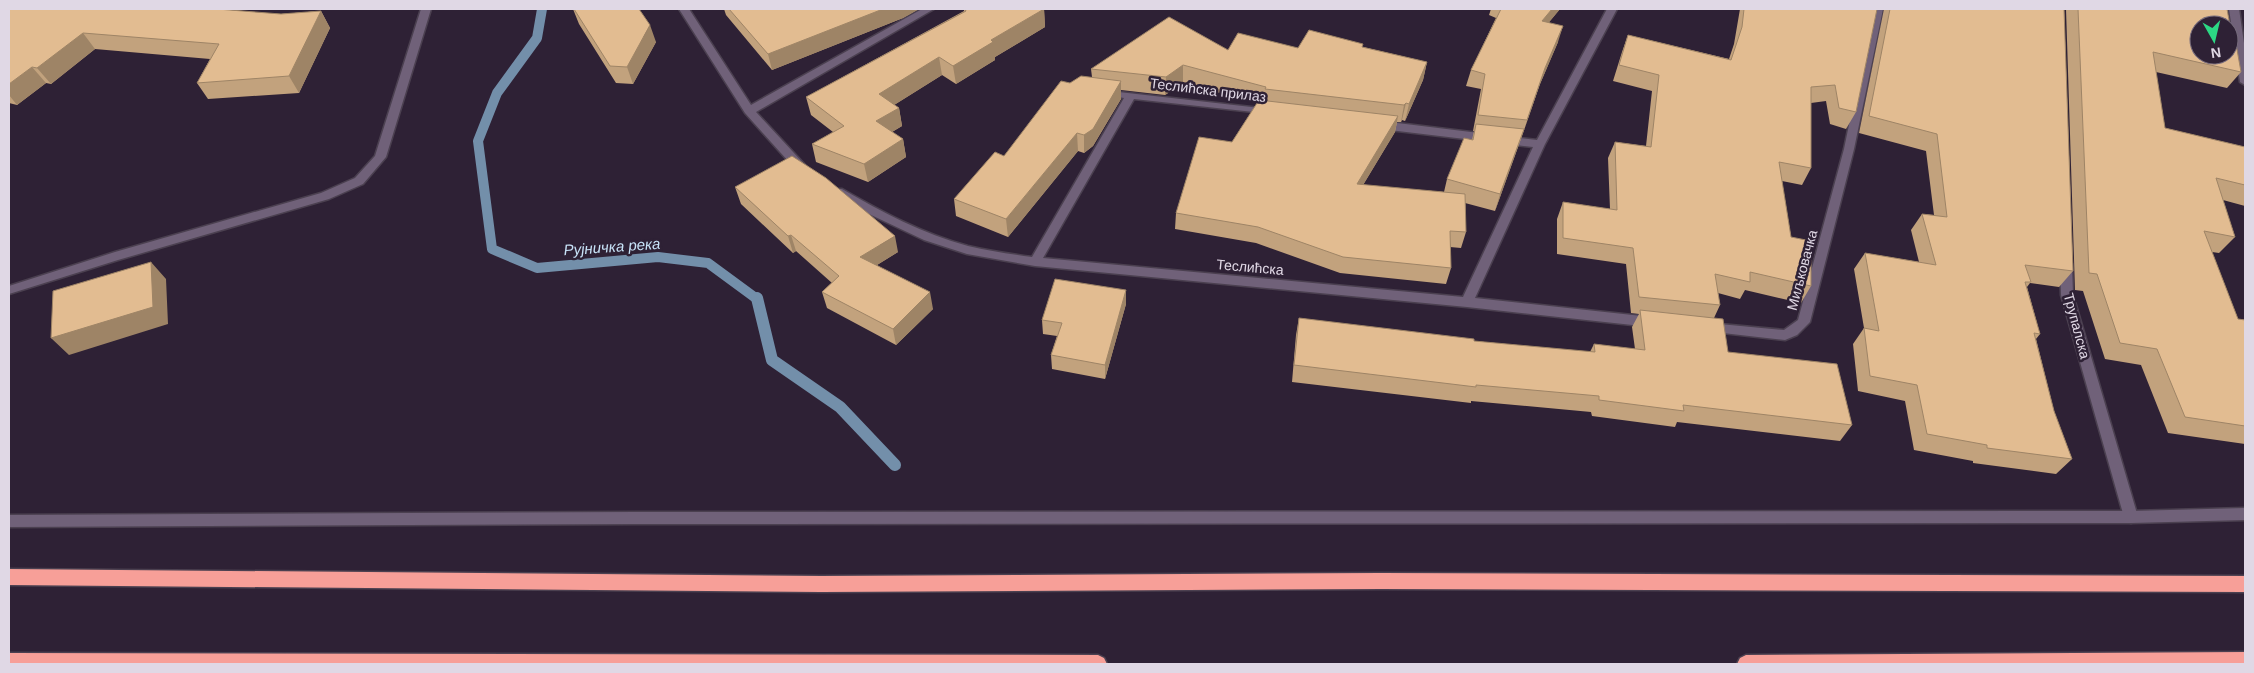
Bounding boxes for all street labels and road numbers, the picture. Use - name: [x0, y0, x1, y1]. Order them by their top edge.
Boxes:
- street label: Теслићска прилаз: [1149, 75, 1267, 105]
- street label: Миљковачка: [1784, 228, 1820, 312]
- street label: Теслићска: [1216, 256, 1285, 278]
- street label: Трупалска: [2061, 291, 2093, 361]

